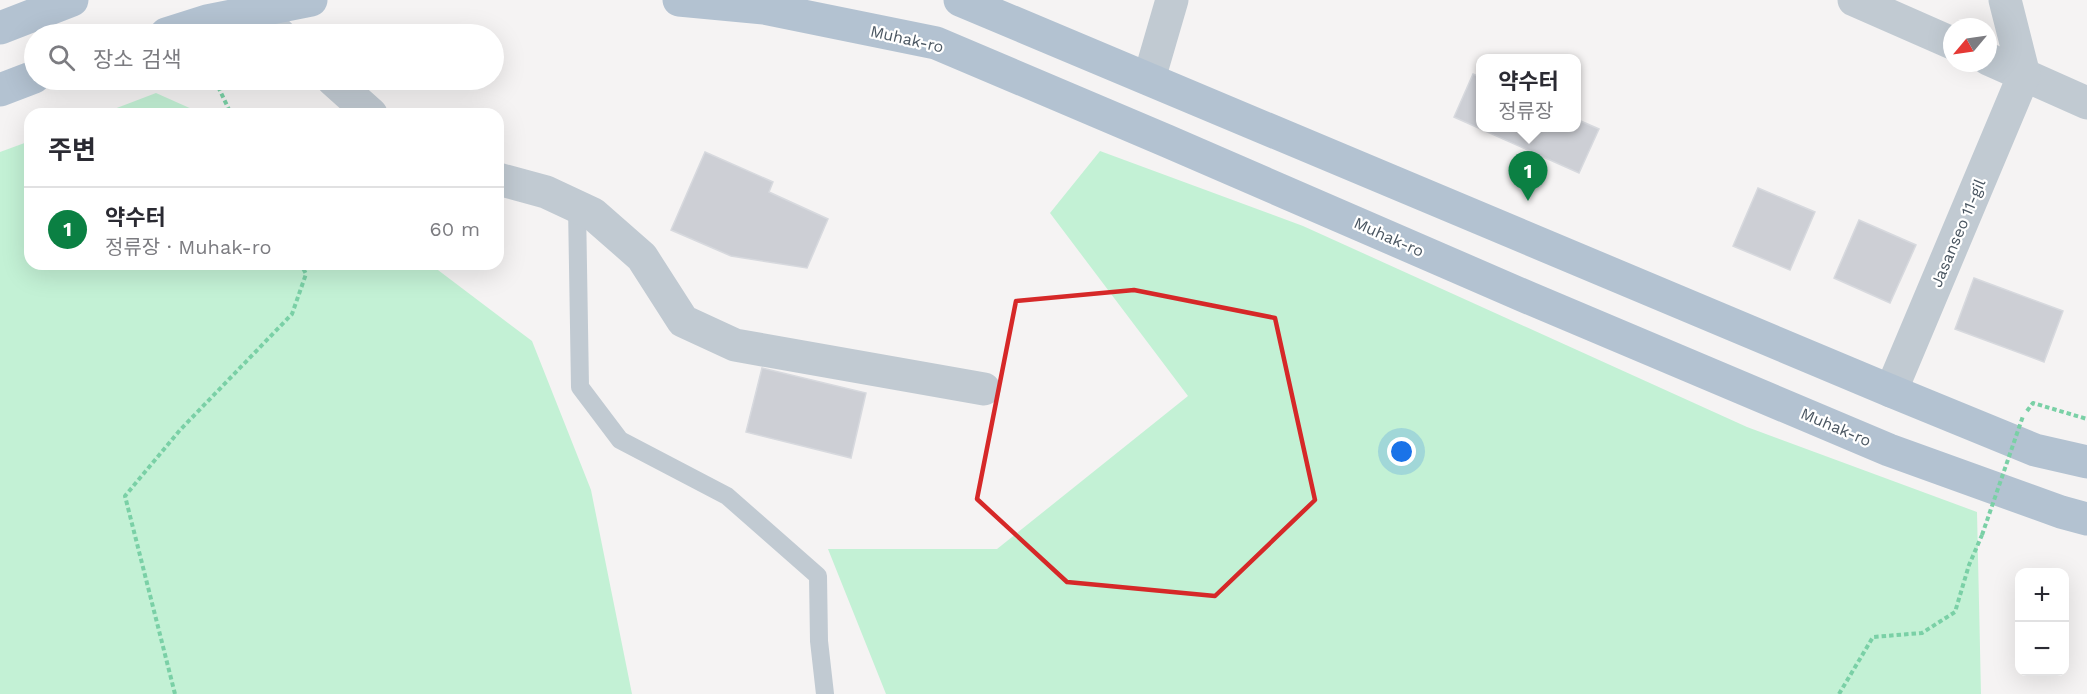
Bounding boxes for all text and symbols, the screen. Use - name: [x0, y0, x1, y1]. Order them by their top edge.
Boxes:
- north arrow: [1943, 18, 1997, 72]
- street label: Muhak-ro: [869, 21, 945, 57]
- search box: [24, 24, 504, 90]
- icon: search: [45, 41, 78, 74]
- text: 장소 검색: [93, 47, 181, 72]
- popup: [1476, 54, 1581, 132]
- text: 약수터: [1498, 69, 1559, 94]
- text: 정류장: [1498, 99, 1553, 123]
- text: 주변: [48, 135, 96, 165]
- pin: 1: [1508, 152, 1547, 201]
- street label: Jasanseo 11-gil: [1927, 176, 1989, 290]
- text: 약수터: [105, 205, 166, 230]
- street label: Muhak-ro: [1351, 213, 1427, 261]
- text: 1: [63, 217, 72, 241]
- text: 60 m: [430, 217, 480, 241]
- text: 정류장 · Muhak-ro: [105, 235, 272, 259]
- street label: Muhak-ro: [1798, 404, 1874, 450]
- your location: [1387, 437, 1416, 466]
- map controls: [2015, 568, 2069, 676]
- button: +: [2015, 568, 2069, 622]
- button: −: [2015, 622, 2069, 676]

